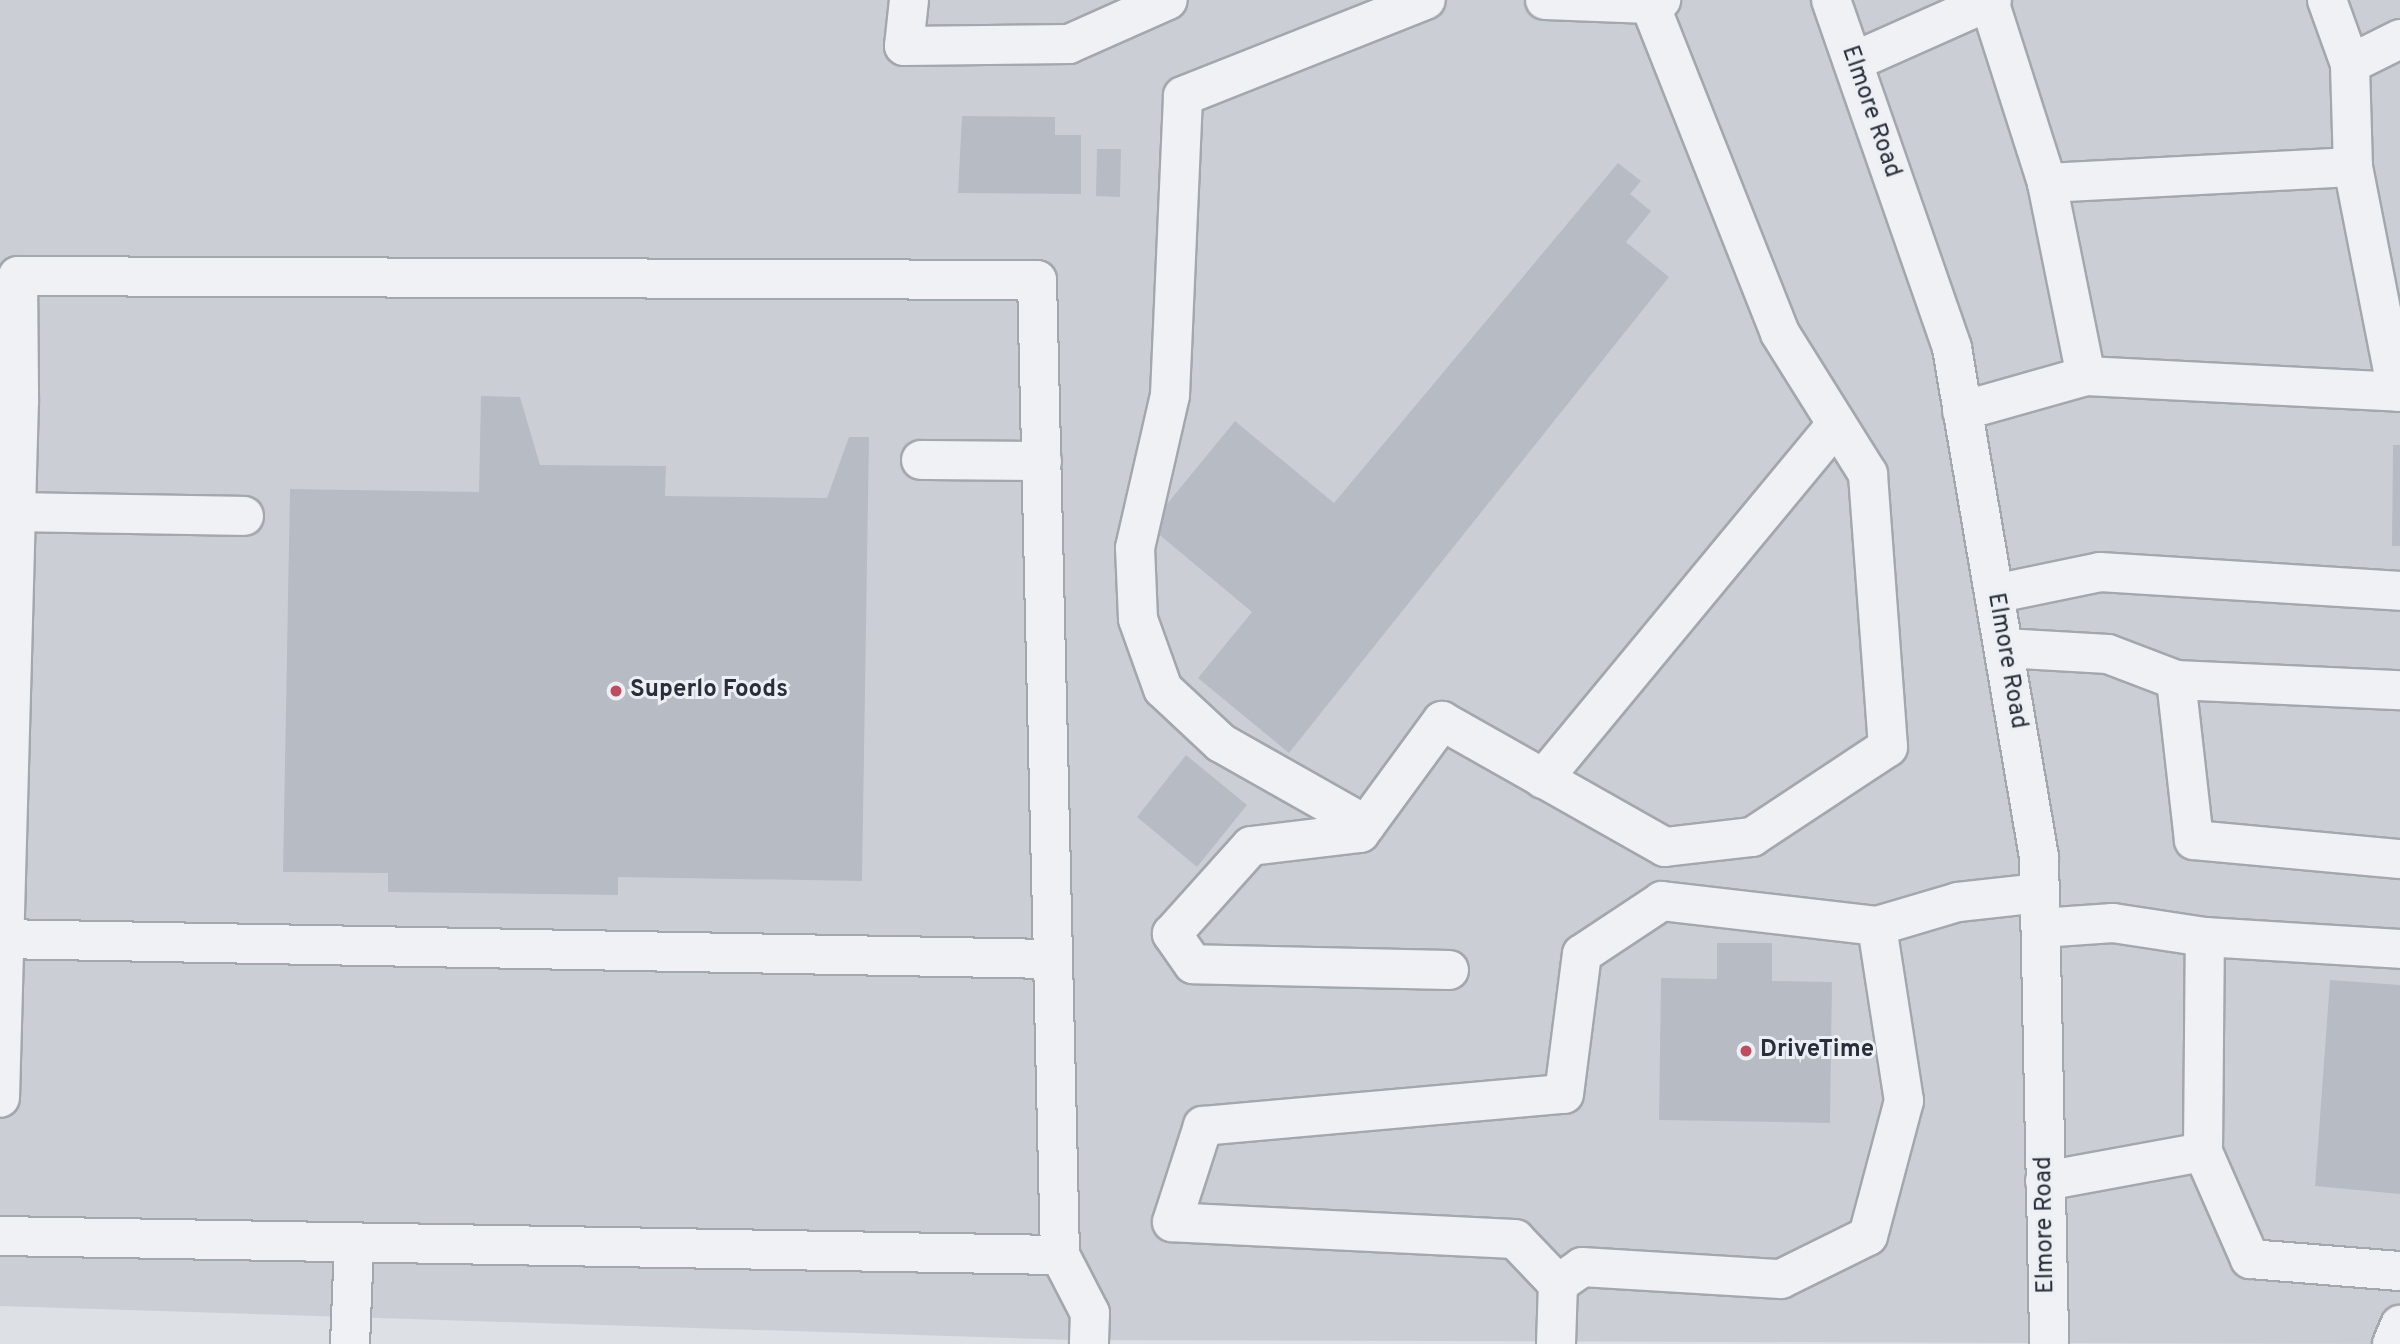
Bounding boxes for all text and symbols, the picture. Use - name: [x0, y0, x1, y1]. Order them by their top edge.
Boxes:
- street label: Elmore Road: [1834, 42, 1906, 182]
- street label: Elmore Road: [1980, 591, 2032, 731]
- place label: Superlo Foods: [630, 677, 788, 705]
- marker: Superlo Foods: [608, 683, 624, 699]
- place label: DriveTime: [1760, 1037, 1874, 1065]
- marker: DriveTime: [1738, 1043, 1754, 1059]
- street label: Elmore Road: [2030, 1156, 2062, 1294]

